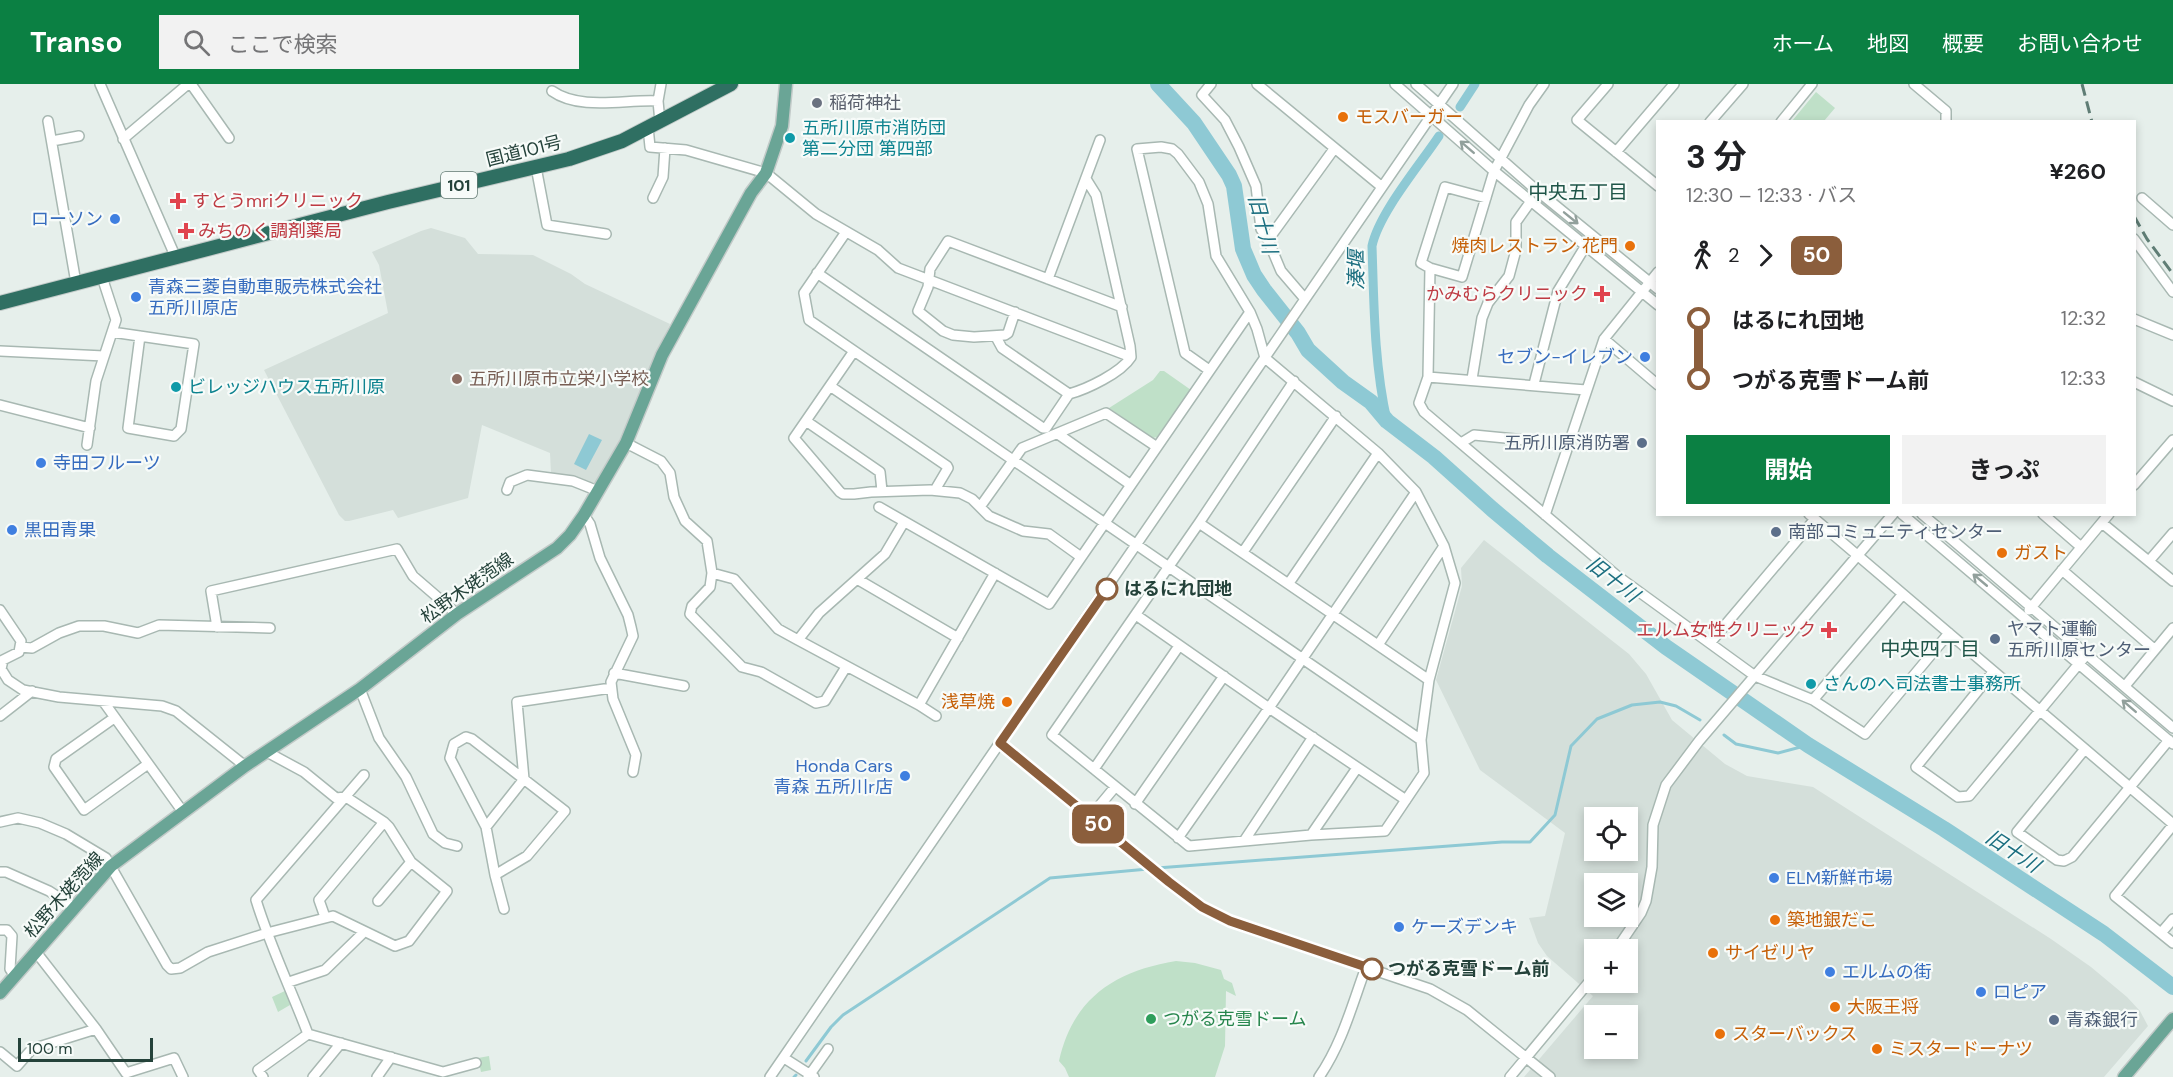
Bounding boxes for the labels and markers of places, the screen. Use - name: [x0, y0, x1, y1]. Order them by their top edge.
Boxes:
- place label: 稲荷神社: [829, 91, 901, 115]
- marker: 稲荷神社: [810, 96, 824, 110]
- place label: モスバーガー: [1355, 105, 1463, 129]
- marker: モスバーガー: [1336, 110, 1350, 124]
- place label: 五所川原市消防団 第二分団 第四部: [802, 116, 946, 161]
- marker: 五所川原市消防団 第二分団 第四部: [783, 131, 797, 145]
- place label: すとうmriクリニック: [192, 189, 363, 213]
- marker: すとうmriクリニック: [169, 192, 187, 210]
- place label: ローソン: [31, 207, 103, 231]
- marker: ローソン: [108, 212, 122, 226]
- place label: みちのく調剤薬局: [198, 219, 342, 243]
- marker: みちのく調剤薬局: [179, 224, 193, 238]
- place label: 焼肉レストラン 花門: [1451, 234, 1618, 258]
- marker: 焼肉レストラン 花門: [1623, 239, 1637, 253]
- place label: 青森三菱自動車販売株式会社 五所川原店: [148, 275, 382, 320]
- place label: かみむらクリニック: [1426, 282, 1588, 306]
- marker: かみむらクリニック: [1593, 285, 1611, 303]
- marker: 青森三菱自動車販売株式会社 五所川原店: [129, 290, 143, 304]
- place label: セブン-イレブン: [1497, 345, 1633, 369]
- marker: セブン-イレブン: [1638, 350, 1652, 364]
- place label: 五所川原市立栄小学校: [469, 367, 649, 391]
- marker: 五所川原市立栄小学校: [450, 372, 464, 386]
- place label: ビレッジハウス五所川原: [188, 375, 385, 399]
- marker: ビレッジハウス五所川原: [169, 380, 183, 394]
- place label: 五所川原消防署: [1504, 431, 1630, 455]
- marker: 五所川原消防署: [1635, 436, 1649, 450]
- place label: 寺田フルーツ: [53, 451, 161, 475]
- marker: 寺田フルーツ: [34, 456, 48, 470]
- place label: 黒田青果: [24, 518, 96, 542]
- place label: 南部コミュニティセンター: [1788, 520, 2003, 544]
- marker: 黒田青果: [5, 523, 19, 537]
- marker: 南部コミュニティセンター: [1769, 525, 1783, 539]
- place label: ガスト: [2014, 541, 2068, 565]
- marker: ガスト: [1995, 546, 2009, 560]
- place label: はるにれ団地: [1124, 577, 1232, 601]
- marker: はるにれ団地: [1096, 578, 1118, 600]
- place label: ヤマト運輸 五所川原センター: [2007, 617, 2151, 662]
- place label: エルム女性クリニック: [1636, 618, 1816, 642]
- marker: エルム女性クリニック: [1820, 621, 1838, 639]
- marker: ヤマト運輸 五所川原センター: [1988, 632, 2002, 646]
- place label: さんのへ司法書士事務所: [1823, 672, 2021, 696]
- marker: さんのへ司法書士事務所: [1804, 677, 1818, 691]
- place label: 浅草焼: [941, 690, 995, 714]
- marker: 浅草焼: [1000, 695, 1014, 709]
- place label: Honda Cars 青森 五所川r店: [774, 754, 893, 799]
- marker: Honda Cars 青森 五所川r店: [898, 769, 912, 783]
- place label: ELM新鮮市場: [1786, 866, 1893, 890]
- marker: ELM新鮮市場: [1767, 871, 1781, 885]
- place label: 築地銀だこ: [1787, 908, 1877, 932]
- marker: 築地銀だこ: [1768, 913, 1782, 927]
- place label: ケーズデンキ: [1411, 915, 1518, 939]
- marker: ケーズデンキ: [1392, 920, 1406, 934]
- place label: サイゼリヤ: [1725, 941, 1815, 965]
- marker: サイゼリヤ: [1706, 946, 1720, 960]
- place label: つがる克雪ドーム前: [1388, 957, 1549, 981]
- marker: つがる克雪ドーム前: [1361, 958, 1383, 980]
- place label: エルムの街: [1842, 960, 1932, 984]
- marker: エルムの街: [1823, 965, 1837, 979]
- place label: ロピア: [1993, 980, 2047, 1004]
- marker: ロピア: [1974, 985, 1988, 999]
- place label: 大阪王将: [1847, 995, 1919, 1019]
- marker: 大阪王将: [1828, 1000, 1842, 1014]
- place label: つがる克雪ドーム: [1163, 1007, 1306, 1031]
- place label: 青森銀行: [2066, 1008, 2138, 1032]
- marker: つがる克雪ドーム: [1144, 1012, 1158, 1026]
- marker: 青森銀行: [2047, 1013, 2061, 1027]
- place label: スターバックス: [1732, 1022, 1857, 1046]
- marker: スターバックス: [1713, 1027, 1727, 1041]
- place label: ミスタードーナツ: [1889, 1037, 2033, 1061]
- marker: ミスタードーナツ: [1870, 1042, 1884, 1056]

